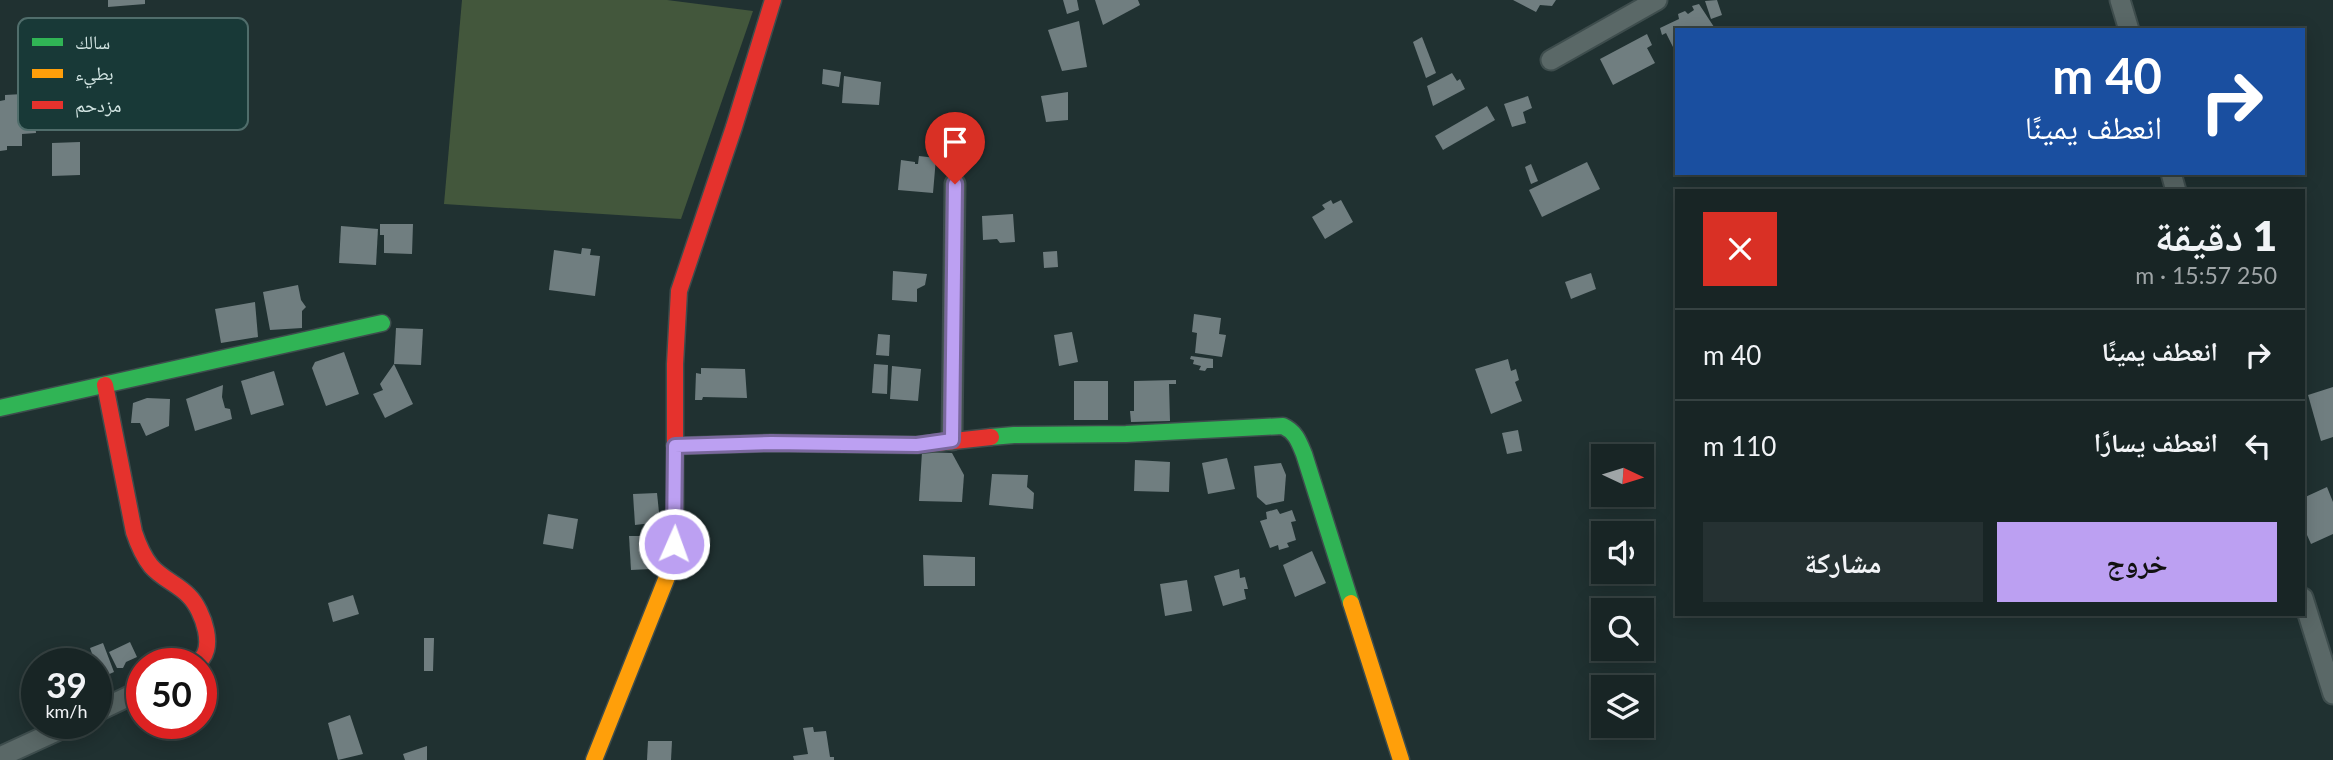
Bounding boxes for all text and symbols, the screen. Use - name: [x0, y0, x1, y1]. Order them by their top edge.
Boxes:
- legend: [18, 18, 248, 130]
- text: سالك: [75, 30, 110, 53]
- text: 40 m: [2052, 46, 2162, 104]
- icon: right: [2186, 56, 2277, 147]
- text: بطيء: [75, 61, 114, 89]
- text: مزدحم: [75, 93, 121, 118]
- text: انعطف يمينًا: [2025, 107, 2162, 146]
- pin: [925, 112, 985, 184]
- icon: arrive: [936, 123, 974, 161]
- text: 1 دقيقة: [2155, 210, 2277, 260]
- button: close: [1703, 212, 1777, 286]
- text: 250 m · 15:57: [2135, 261, 2277, 289]
- text: انعطف يمينًا: [2101, 335, 2218, 367]
- icon: right: [2239, 336, 2277, 374]
- text: 40 m: [1703, 339, 1761, 371]
- text: انعطف يسارًا: [2094, 426, 2218, 458]
- icon: left: [2239, 427, 2277, 465]
- text: 110 m: [1703, 430, 1776, 462]
- north arrow: [1591, 444, 1654, 508]
- map controls: [1591, 444, 1654, 738]
- position arrow: [637, 507, 711, 581]
- button: sound: [1591, 521, 1654, 584]
- button: مشاركة: [1703, 522, 1983, 602]
- button: خروج: [1997, 522, 2277, 602]
- button: search: [1591, 598, 1654, 661]
- speed limit sign: 50: [126, 648, 217, 739]
- text: 39: [46, 663, 87, 705]
- button: layers: [1591, 675, 1654, 738]
- text: km/h: [45, 700, 88, 722]

